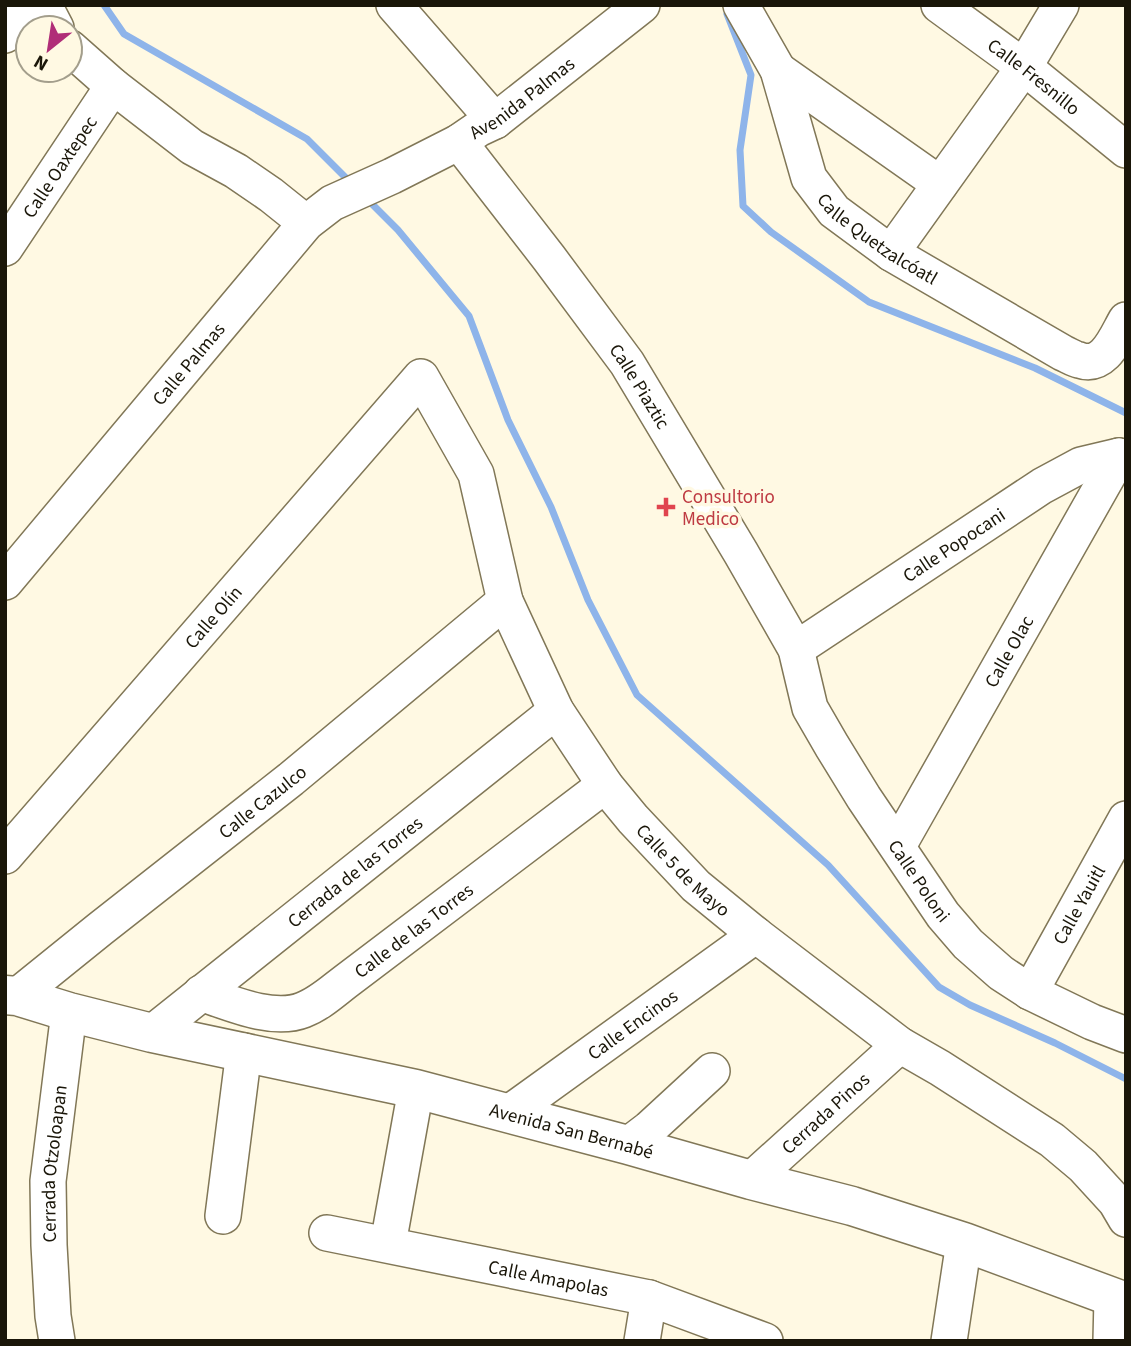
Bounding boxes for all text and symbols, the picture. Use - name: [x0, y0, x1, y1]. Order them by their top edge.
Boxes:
- north arrow: [14, 14, 84, 84]
- street label: Calle Fresnillo: [981, 33, 1085, 122]
- text: N: [29, 48, 53, 77]
- street label: Avenida Palmas: [464, 51, 581, 146]
- street label: Calle Oaxtepec: [17, 110, 105, 224]
- street label: Calle Quetzalcóatl: [810, 188, 942, 292]
- street label: Calle Palmas: [146, 317, 232, 412]
- street label: Calle Piaztic: [602, 338, 676, 435]
- place label: Consultorio Medico: [682, 484, 775, 533]
- marker: Consultorio Medico: [656, 497, 676, 517]
- street label: Calle Popocani: [898, 502, 1011, 590]
- street label: Calle Olín: [179, 580, 249, 655]
- street label: Calle Olac: [978, 610, 1041, 693]
- street label: Calle Cazulco: [213, 759, 313, 846]
- street label: Cerrada de las Torres: [282, 810, 429, 935]
- street label: Calle 5 de Mayo: [629, 818, 736, 924]
- street label: Calle Poloni: [881, 835, 956, 929]
- street label: Calle Yauitl: [1047, 861, 1113, 950]
- street label: Calle de las Torres: [349, 877, 480, 985]
- street label: Calle Encinos: [582, 983, 684, 1067]
- street label: Cerrada Pinos: [776, 1067, 876, 1161]
- street label: Cerrada Otzoloapan: [36, 1083, 75, 1243]
- street label: Avenida San Bernabé: [486, 1097, 656, 1167]
- street label: Calle Amapolas: [486, 1254, 611, 1305]

